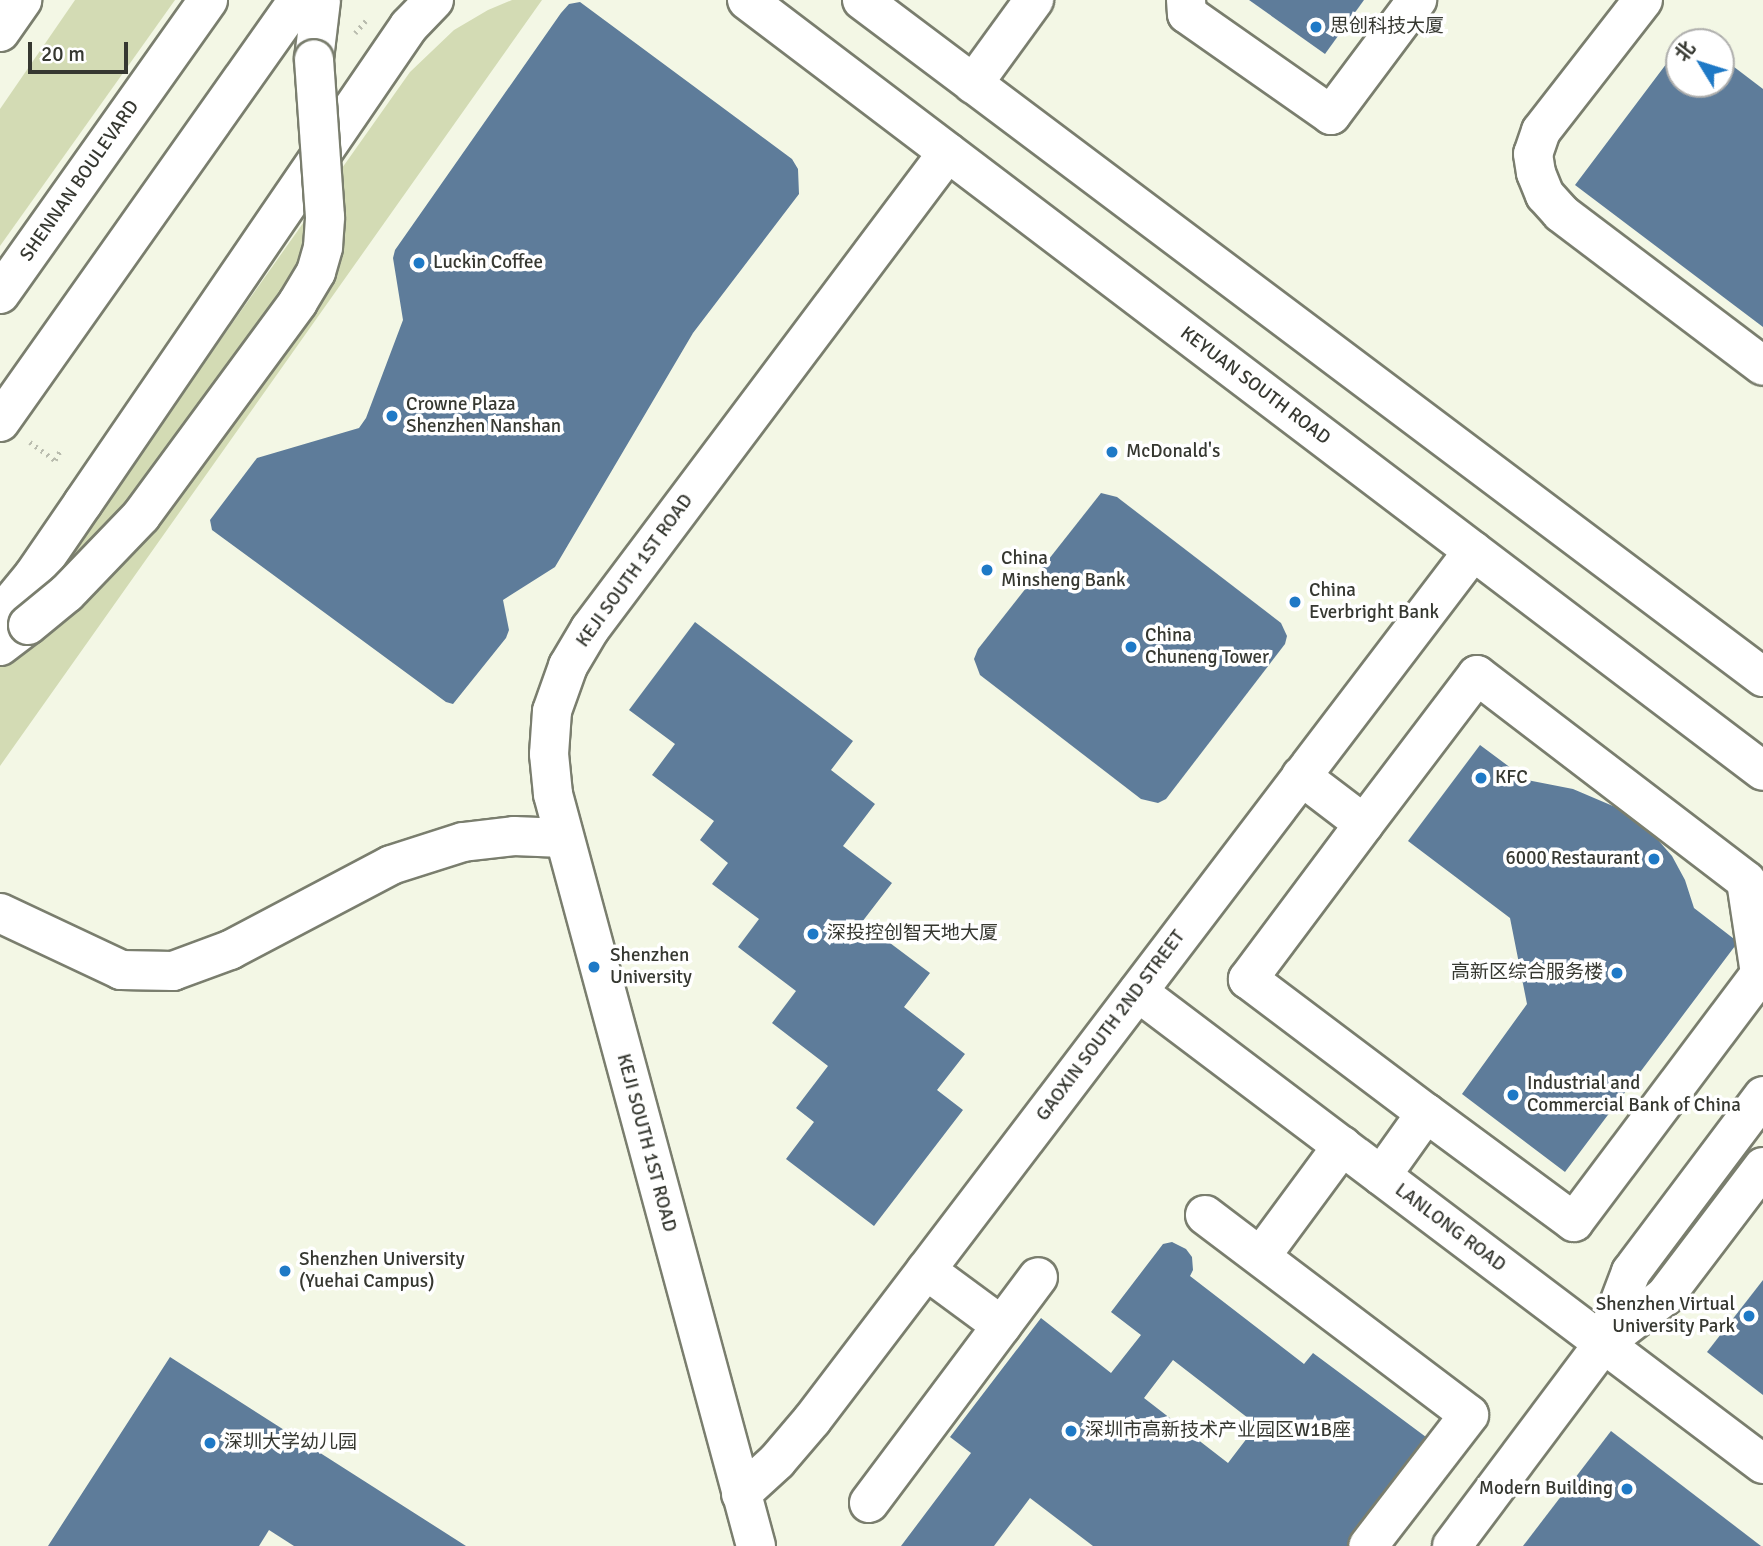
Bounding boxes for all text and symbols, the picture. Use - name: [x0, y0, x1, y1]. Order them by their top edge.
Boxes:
- place label: 思创科技大厦: [1330, 16, 1444, 38]
- marker: 思创科技大厦: [1308, 19, 1324, 35]
- scale bar: [32, 28, 131, 72]
- north arrow: [1665, 28, 1735, 98]
- text: 北: [1670, 36, 1700, 66]
- text: 20 m: [41, 41, 85, 67]
- street label: SHENNAN BOULEVARD: [16, 96, 144, 266]
- place label: Luckin Coffee: [433, 252, 543, 274]
- marker: Luckin Coffee: [411, 255, 427, 271]
- street label: KEYUAN SOUTH ROAD: [1175, 322, 1335, 450]
- place label: Crowne Plaza Shenzhen Nanshan: [406, 394, 561, 438]
- marker: Crowne Plaza Shenzhen Nanshan: [384, 408, 400, 424]
- place label: McDonald's: [1126, 441, 1220, 463]
- marker: McDonald's: [1104, 444, 1120, 460]
- street label: KEJI SOUTH 1ST ROAD: [572, 490, 698, 652]
- place label: China Minsheng Bank: [1001, 548, 1126, 592]
- marker: China Minsheng Bank: [979, 562, 995, 578]
- place label: China Everbright Bank: [1309, 580, 1439, 624]
- marker: China Everbright Bank: [1287, 594, 1303, 610]
- place label: China Chuneng Tower: [1145, 625, 1269, 669]
- marker: China Chuneng Tower: [1123, 639, 1139, 655]
- place label: KFC: [1495, 767, 1528, 789]
- marker: KFC: [1473, 770, 1489, 786]
- place label: 6000 Restaurant: [1506, 848, 1640, 870]
- marker: 6000 Restaurant: [1646, 851, 1662, 867]
- place label: 深投控创智天地大厦: [827, 923, 998, 945]
- marker: 深投控创智天地大厦: [805, 926, 821, 942]
- street label: GAOXIN SOUTH 2ND STREET: [1032, 926, 1190, 1126]
- place label: Shenzhen University: [610, 945, 692, 989]
- marker: Shenzhen University: [584, 957, 604, 977]
- place label: 高新区综合服务楼: [1451, 962, 1603, 984]
- marker: 高新区综合服务楼: [1609, 965, 1625, 981]
- street label: KEJI SOUTH 1ST ROAD: [611, 1051, 681, 1235]
- place label: Industrial and Commercial Bank of China: [1527, 1073, 1741, 1117]
- marker: Industrial and Commercial Bank of China: [1505, 1087, 1521, 1103]
- street label: LANLONG ROAD: [1390, 1179, 1510, 1277]
- place label: Shenzhen University (Yuehai Campus): [299, 1249, 465, 1293]
- marker: Shenzhen University (Yuehai Campus): [277, 1263, 293, 1279]
- place label: Shenzhen Virtual University Park: [1596, 1294, 1735, 1338]
- marker: Shenzhen Virtual University Park: [1741, 1308, 1757, 1324]
- place label: 深圳市高新技术产业园区W1B座: [1085, 1420, 1351, 1442]
- marker: 深圳市高新技术产业园区W1B座: [1063, 1423, 1079, 1439]
- place label: 深圳大学幼儿园: [224, 1432, 357, 1454]
- marker: 深圳大学幼儿园: [202, 1435, 218, 1451]
- place label: Modern Building: [1479, 1478, 1613, 1500]
- marker: Modern Building: [1619, 1481, 1635, 1497]

